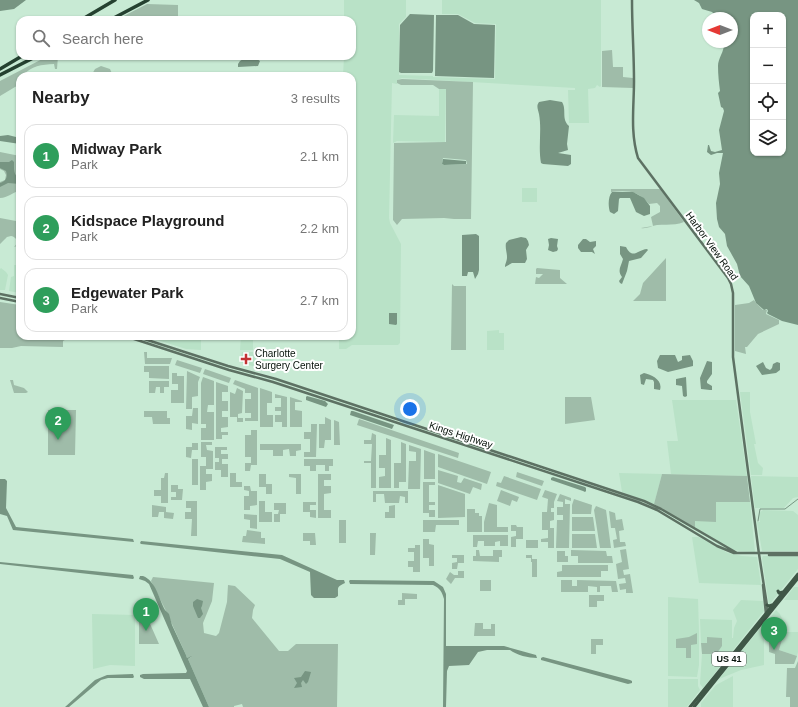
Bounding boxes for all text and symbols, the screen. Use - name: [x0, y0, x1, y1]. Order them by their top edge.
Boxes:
- north arrow: [702, 12, 738, 48]
- map controls: [750, 12, 786, 156]
- button: +: [750, 12, 786, 48]
- search box: [16, 16, 356, 60]
- icon: search: [30, 27, 52, 49]
- text: Search here: [62, 30, 144, 47]
- button: −: [750, 48, 786, 84]
- button: locate: [750, 84, 786, 120]
- text: Nearby: [32, 88, 90, 107]
- text: 3 results: [291, 91, 340, 106]
- button: layers: [750, 120, 786, 156]
- text: Midway Park: [71, 140, 162, 157]
- text: 1: [42, 149, 50, 164]
- text: 2.1 km: [300, 149, 339, 164]
- text: Park: [71, 157, 98, 172]
- street label: Harbor View Road: [684, 210, 740, 282]
- text: Kidspace Playground: [71, 212, 224, 229]
- text: 2: [42, 221, 50, 236]
- text: 2.2 km: [300, 221, 339, 236]
- text: Park: [71, 229, 98, 244]
- text: Edgewater Park: [71, 284, 184, 301]
- text: 3: [42, 293, 50, 308]
- text: 2.7 km: [300, 293, 339, 308]
- text: Park: [71, 301, 98, 316]
- place label: Charlotte Surgery Center: [255, 348, 323, 371]
- marker: Charlotte Surgery Center: [240, 353, 252, 365]
- your location: [400, 399, 420, 419]
- pin: 2: [45, 407, 71, 440]
- street label: Kings Highway: [428, 420, 494, 450]
- pin: 1: [133, 598, 159, 631]
- pin: 3: [761, 617, 787, 650]
- road number: US 41: [712, 652, 746, 666]

